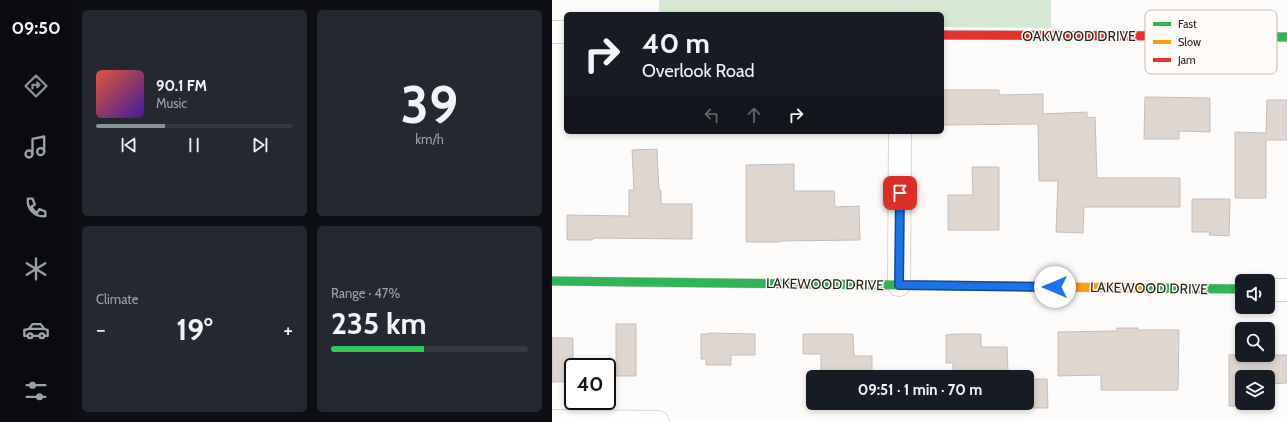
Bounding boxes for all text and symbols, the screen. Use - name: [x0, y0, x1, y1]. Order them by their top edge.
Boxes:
- legend: [1145, 10, 1277, 74]
- text: 09:50: [11, 17, 61, 39]
- text: Fast: [1178, 17, 1197, 31]
- text: 40 m: [642, 26, 710, 60]
- street label: OAKWOOD DRIVE: [1022, 27, 1136, 45]
- icon: right: [576, 28, 628, 80]
- text: Slow: [1178, 35, 1201, 49]
- text: Jam: [1177, 53, 1196, 67]
- text: Overlook Road: [642, 60, 755, 82]
- icon: directions: [22, 72, 50, 100]
- text: 39: [401, 73, 458, 136]
- text: 90.1 FM: [156, 77, 207, 95]
- text: Music: [156, 95, 187, 111]
- icon: left: [701, 104, 723, 126]
- icon: ahead: [743, 104, 765, 126]
- icon: right: [785, 104, 807, 126]
- text: km/h: [415, 131, 444, 147]
- icon: music: [22, 133, 50, 161]
- icon: previous: [118, 134, 140, 156]
- icon: pause: [183, 134, 205, 156]
- icon: next: [249, 134, 271, 156]
- pin: [883, 176, 917, 210]
- icon: arrive: [889, 182, 911, 204]
- icon: phone: [22, 194, 50, 222]
- icon: climate: [22, 255, 50, 283]
- position arrow: [1034, 266, 1076, 308]
- street label: LAKEWOOD DRIVE: [766, 274, 884, 294]
- map controls: [1235, 274, 1275, 410]
- button: sound: [1235, 274, 1275, 314]
- street label: LAKEWOOD DRIVE: [1090, 278, 1208, 298]
- text: Range · 47%: [331, 285, 400, 301]
- text: Climate: [96, 291, 138, 307]
- text: 235 km: [331, 305, 427, 342]
- text: 19°: [176, 311, 213, 348]
- icon: car: [22, 316, 50, 344]
- text: −: [96, 316, 106, 343]
- text: +: [283, 316, 293, 343]
- button: search: [1235, 322, 1275, 362]
- speed limit sign: 40: [564, 358, 616, 410]
- button: layers: [1235, 370, 1275, 410]
- icon: filters: [22, 377, 50, 405]
- text: 09:51 · 1 min · 70 m: [858, 381, 982, 399]

